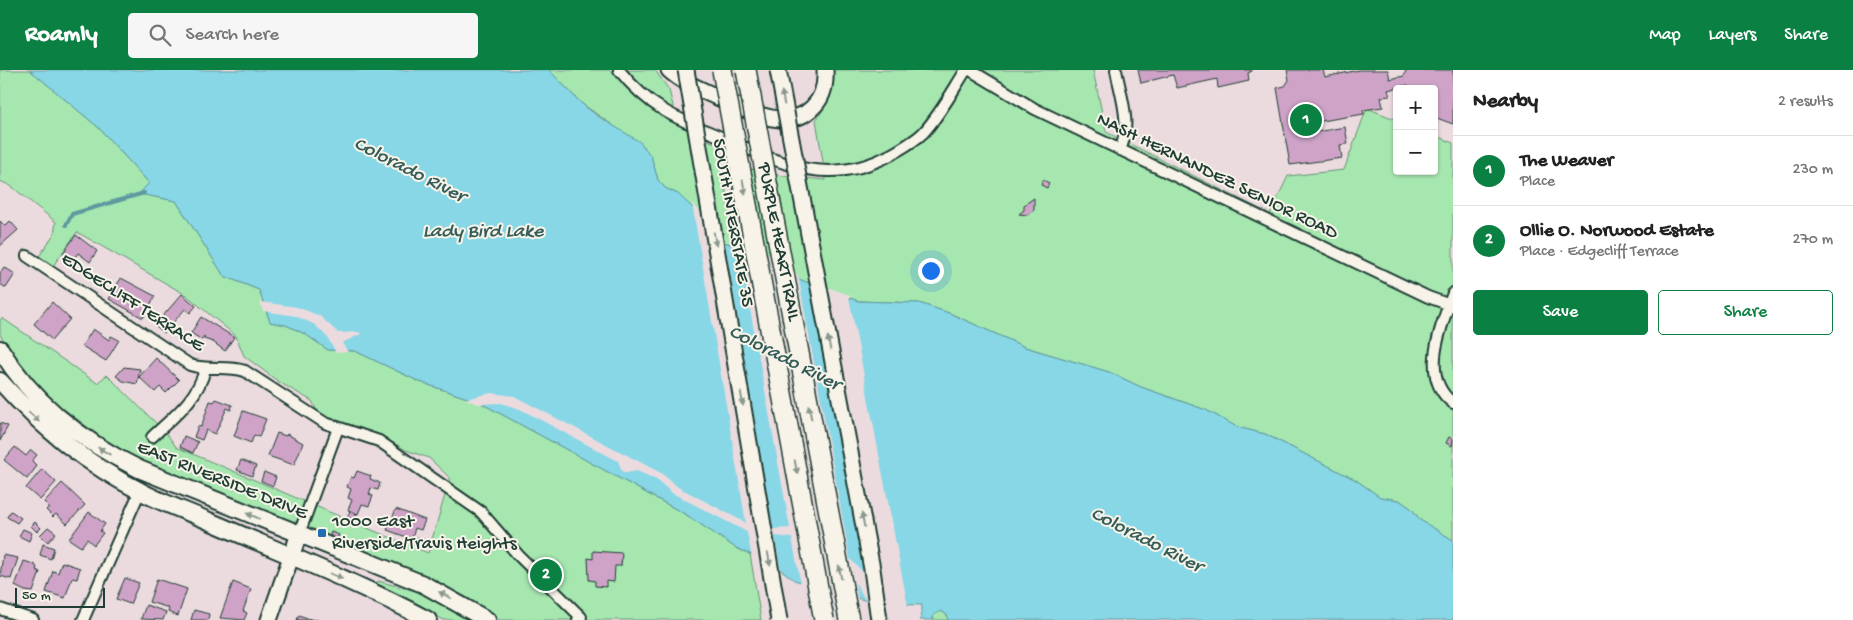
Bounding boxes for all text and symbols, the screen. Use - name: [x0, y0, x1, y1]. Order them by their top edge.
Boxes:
- search box: [128, 13, 478, 58]
- text: Roamly: [25, 21, 98, 50]
- icon: search: [146, 21, 174, 49]
- text: Search here: [186, 24, 279, 47]
- text: Map: [1649, 25, 1681, 46]
- text: Layers: [1709, 25, 1756, 46]
- text: Share: [1784, 25, 1828, 46]
- map controls: [1393, 85, 1438, 175]
- button: +: [1393, 85, 1438, 130]
- one-way arrow: [779, 89, 787, 105]
- text: Nearby: [1473, 90, 1538, 115]
- text: 2 results: [1778, 93, 1833, 112]
- pin: 1: [1290, 101, 1322, 139]
- street label: NASH HERNANDEZ SENIOR ROAD: [1092, 108, 1342, 246]
- button: −: [1393, 130, 1438, 175]
- water label: Colorado River: [349, 133, 472, 211]
- street label: SOUTH INTERSTATE 35: [706, 137, 758, 309]
- text: The Weaver: [1520, 150, 1613, 173]
- street label: PURPLE HEART TRAIL: [751, 160, 805, 324]
- text: 1: [1486, 161, 1492, 180]
- text: 230 m: [1793, 161, 1833, 180]
- text: Place: [1520, 173, 1555, 192]
- one-way arrow: [740, 179, 748, 195]
- text: Ollie O. Norwood Estate: [1520, 220, 1714, 243]
- water label: Lady Bird Lake: [423, 221, 544, 244]
- one-way arrow: [711, 231, 719, 247]
- text: 2: [1485, 231, 1493, 250]
- text: 270 m: [1793, 231, 1833, 250]
- text: Place · Edgecliff Terrace: [1520, 243, 1679, 262]
- street label: EDGECLIFF TERRACE: [56, 248, 209, 359]
- your location: [918, 258, 944, 284]
- button: Save: [1473, 290, 1648, 335]
- button: Share: [1658, 290, 1833, 335]
- water label: Colorado River: [724, 321, 847, 399]
- one-way arrow: [825, 335, 833, 351]
- one-way arrow: [738, 391, 746, 407]
- one-way arrow: [806, 405, 814, 420]
- one-way arrow: [27, 411, 40, 422]
- street label: EAST RIVERSIDE DRIVE: [133, 436, 312, 526]
- one-way arrow: [98, 447, 111, 456]
- one-way arrow: [792, 459, 800, 475]
- water label: Colorado River: [1086, 503, 1209, 581]
- one-way arrow: [246, 511, 261, 519]
- place label: 1000 East Riverside/Travis Heights: [331, 511, 518, 556]
- one-way arrow: [858, 512, 866, 528]
- marker: 1000 East Riverside/Travis Heights: [316, 527, 328, 539]
- one-way arrow: [765, 552, 773, 568]
- pin: 2: [530, 556, 562, 594]
- one-way arrow: [835, 564, 843, 580]
- one-way arrow: [329, 572, 343, 580]
- scale bar: [15, 585, 105, 608]
- text: 50 m: [22, 588, 51, 605]
- one-way arrow: [438, 591, 452, 599]

